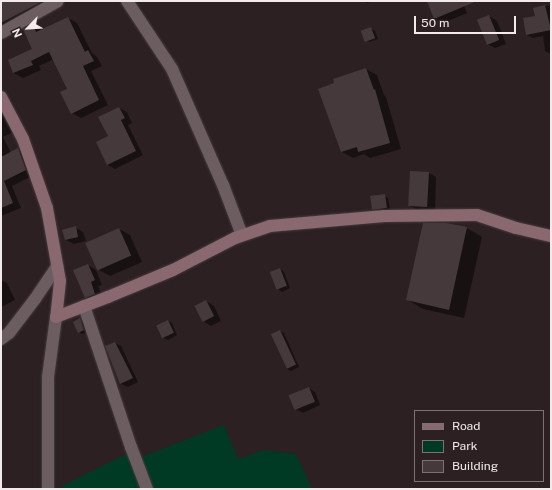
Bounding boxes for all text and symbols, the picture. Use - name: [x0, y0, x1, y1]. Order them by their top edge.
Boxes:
- north arrow: [8, 8, 48, 48]
- scale bar: [416, 8, 518, 34]
- text: 50 m: [421, 16, 449, 30]
- text: N: [10, 27, 24, 40]
- legend: [414, 410, 544, 482]
- text: Road: [452, 419, 480, 433]
- text: Park: [452, 439, 478, 453]
- text: Building: [452, 459, 498, 473]

